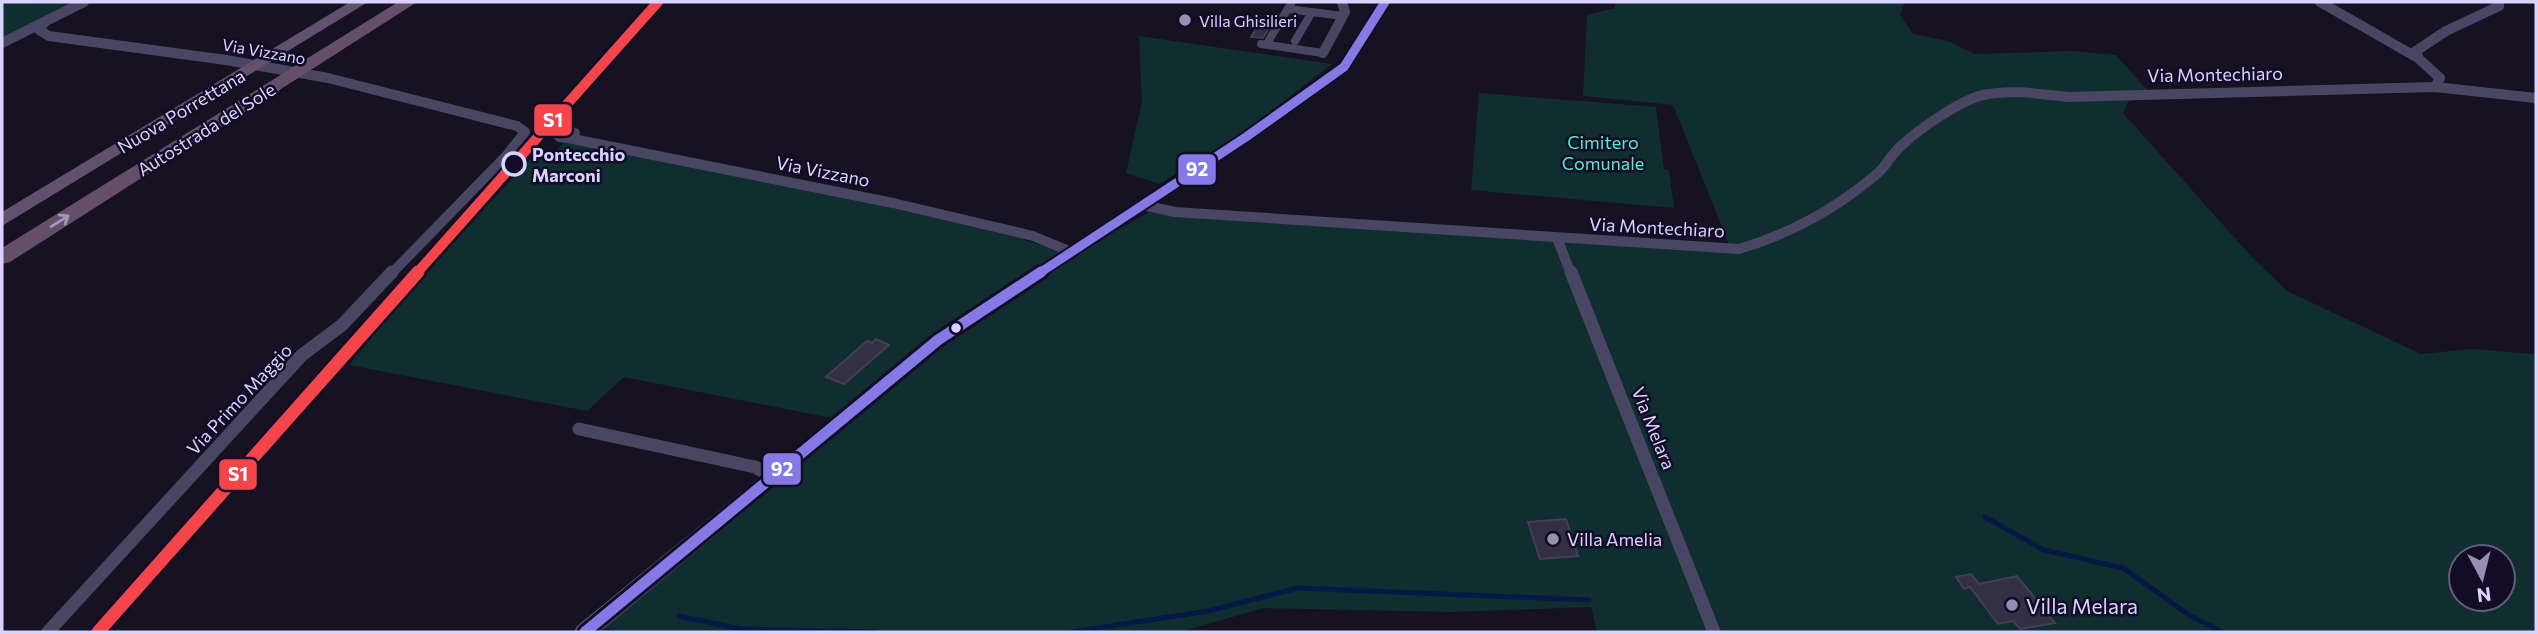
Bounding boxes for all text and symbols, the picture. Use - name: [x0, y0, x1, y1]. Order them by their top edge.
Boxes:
- place label: Villa Ghisilieri: [1199, 11, 1297, 30]
- marker: Villa Ghisilieri: [1177, 12, 1193, 28]
- street label: Via Vizzano: [221, 34, 307, 68]
- street label: Via Montechiaro: [2147, 62, 2283, 86]
- street label: Nuova Porrettana: [113, 64, 249, 158]
- street label: Autostrada del Sole: [133, 78, 279, 180]
- line badge: S1: [533, 103, 573, 137]
- text: S1: [543, 108, 563, 131]
- park label: Cimitero Comunale: [1562, 131, 1644, 174]
- place label: Pontecchio Marconi: [532, 143, 625, 186]
- street label: Via Vizzano: [774, 151, 872, 191]
- marker: Pontecchio Marconi: [502, 152, 526, 176]
- line badge: 92: [1177, 153, 1217, 186]
- text: 92: [1186, 157, 1208, 180]
- street label: Via Montechiaro: [1589, 212, 1725, 242]
- one-way arrow: [49, 213, 69, 227]
- unlabelled marker: [949, 321, 963, 335]
- street label: Via Primo Maggio: [182, 339, 296, 459]
- street label: Via Melara: [1628, 384, 1680, 472]
- line badge: 92: [762, 452, 802, 486]
- text: 92: [771, 457, 793, 480]
- line badge: S1: [218, 458, 258, 491]
- text: S1: [228, 462, 248, 485]
- place label: Villa Amelia: [1567, 528, 1662, 550]
- marker: Villa Amelia: [1545, 531, 1561, 547]
- north arrow: [2447, 543, 2517, 613]
- text: N: [2476, 583, 2493, 608]
- place label: Villa Melara: [2026, 593, 2138, 618]
- marker: Villa Melara: [2004, 597, 2020, 613]

